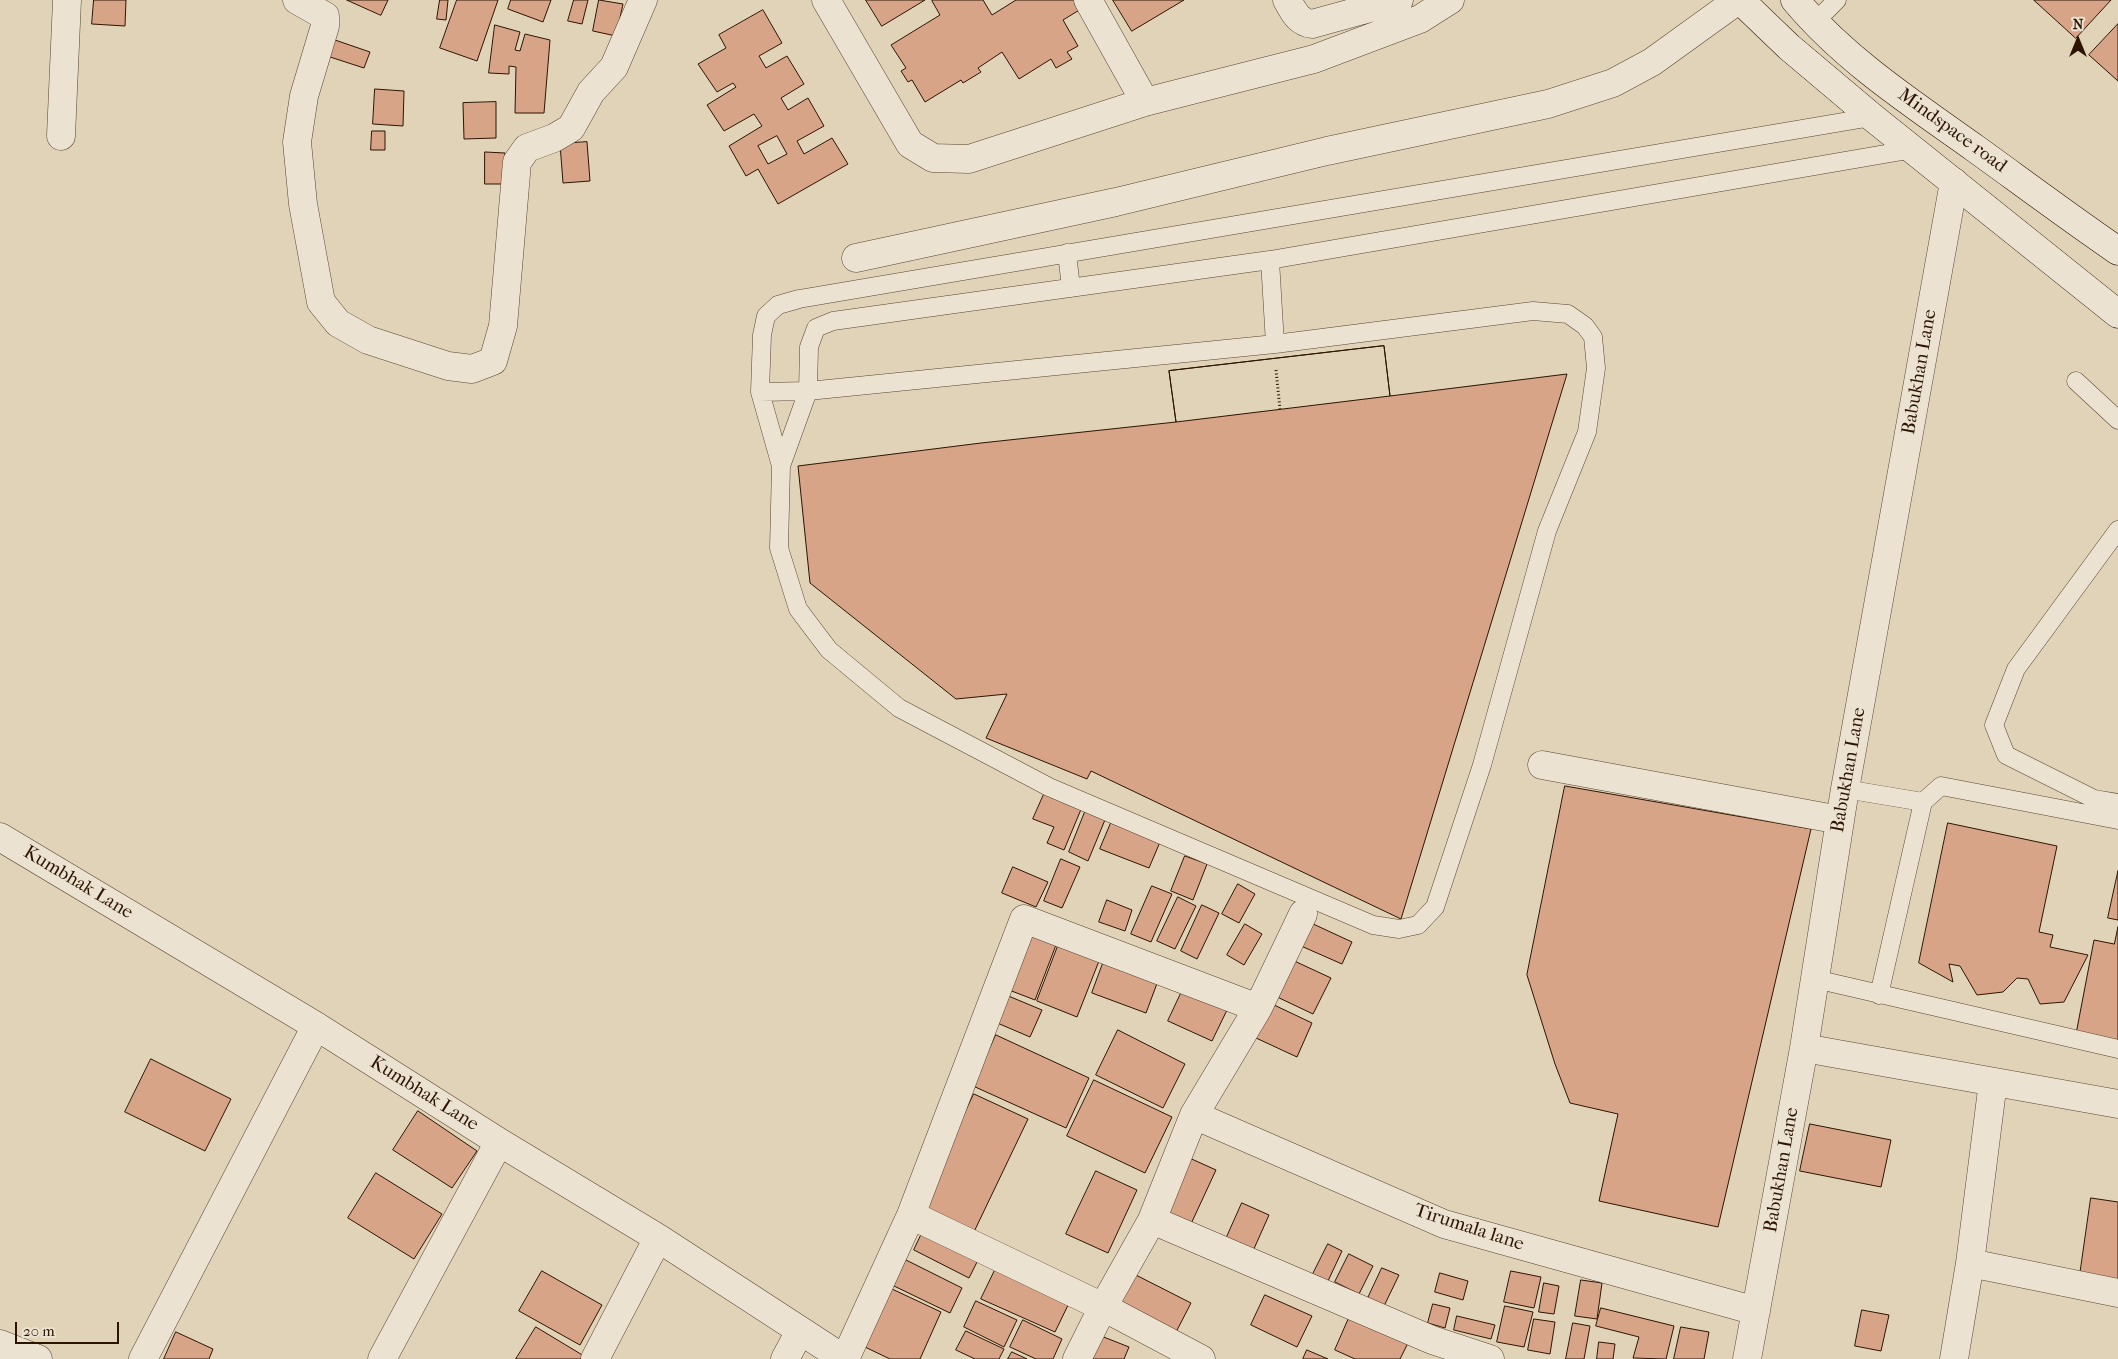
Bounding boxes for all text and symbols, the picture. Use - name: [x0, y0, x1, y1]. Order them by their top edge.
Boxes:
- north arrow: [2053, 15, 2103, 65]
- text: N: [2073, 16, 2083, 33]
- street label: Mindspace road: [1893, 84, 2011, 178]
- street label: Babukhan Lane: [1898, 308, 1942, 436]
- street label: Babukhan Lane: [1827, 706, 1871, 834]
- street label: Kumbhak Lane: [19, 841, 137, 925]
- street label: Kumbhak Lane: [366, 1052, 482, 1136]
- street label: Babukhan Lane: [1760, 1106, 1804, 1234]
- street label: Tirumala lane: [1411, 1200, 1527, 1256]
- scale bar: [18, 1312, 121, 1344]
- text: 20 m: [23, 1322, 55, 1340]

